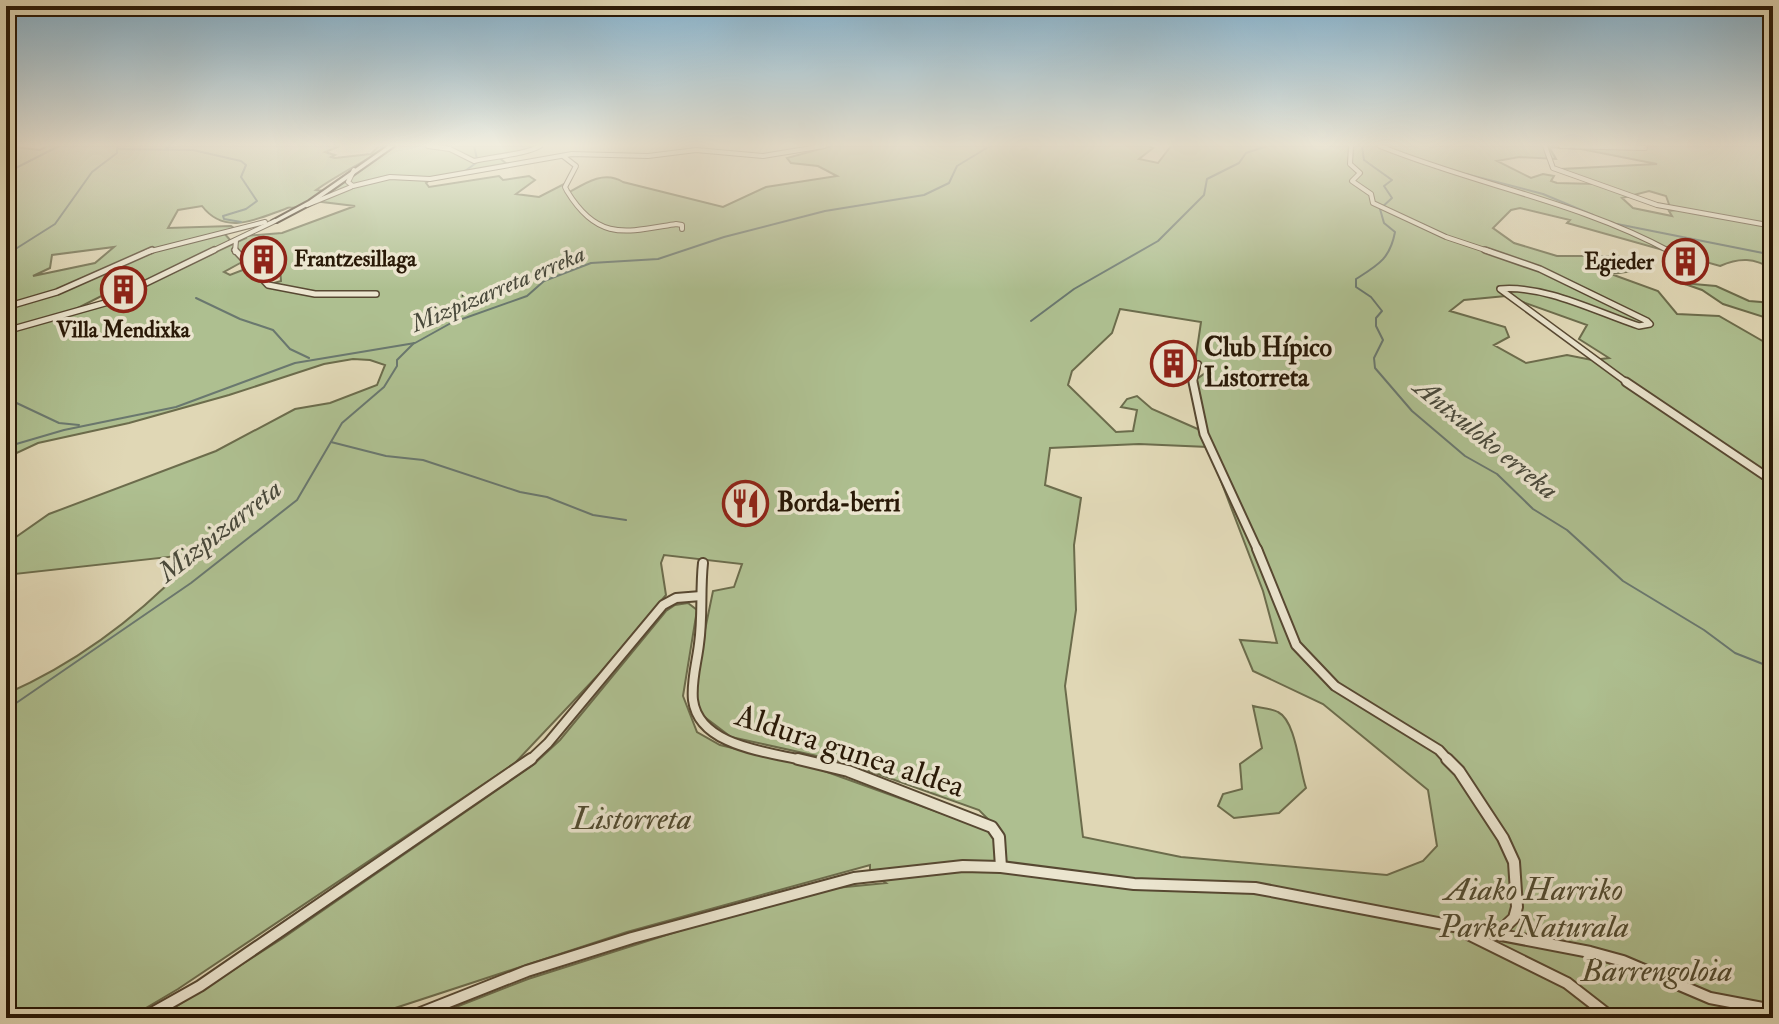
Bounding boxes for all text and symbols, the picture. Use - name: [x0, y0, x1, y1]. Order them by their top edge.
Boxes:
- building icon: Frantzesillaga: [239, 235, 287, 283]
- water label: Mizpizarreta erreka: [404, 238, 590, 340]
- building icon: Egieder: [1661, 238, 1709, 286]
- place label: Frantzesillaga: [294, 245, 417, 274]
- place label: Egieder: [1584, 248, 1655, 277]
- building icon: Villa Mendixka: [99, 265, 147, 313]
- place label: Villa Mendixka: [55, 316, 191, 344]
- place label: Club Hípico Listorreta: [1204, 332, 1333, 394]
- building icon: Club Hípico Listorreta: [1149, 339, 1197, 387]
- water label: Antxuloko erreka: [1404, 368, 1565, 508]
- water label: Mizpizarreta: [149, 472, 289, 591]
- restaurant icon: Borda-berri: [722, 479, 770, 527]
- place label: Borda-berri: [777, 487, 901, 519]
- street label: Aldura gunea aldea: [730, 695, 970, 807]
- park label: Listorreta: [570, 799, 692, 839]
- park label: Aiako Harriko Parke Naturala: [1438, 870, 1629, 947]
- park label: Barrengoloia: [1579, 951, 1733, 991]

